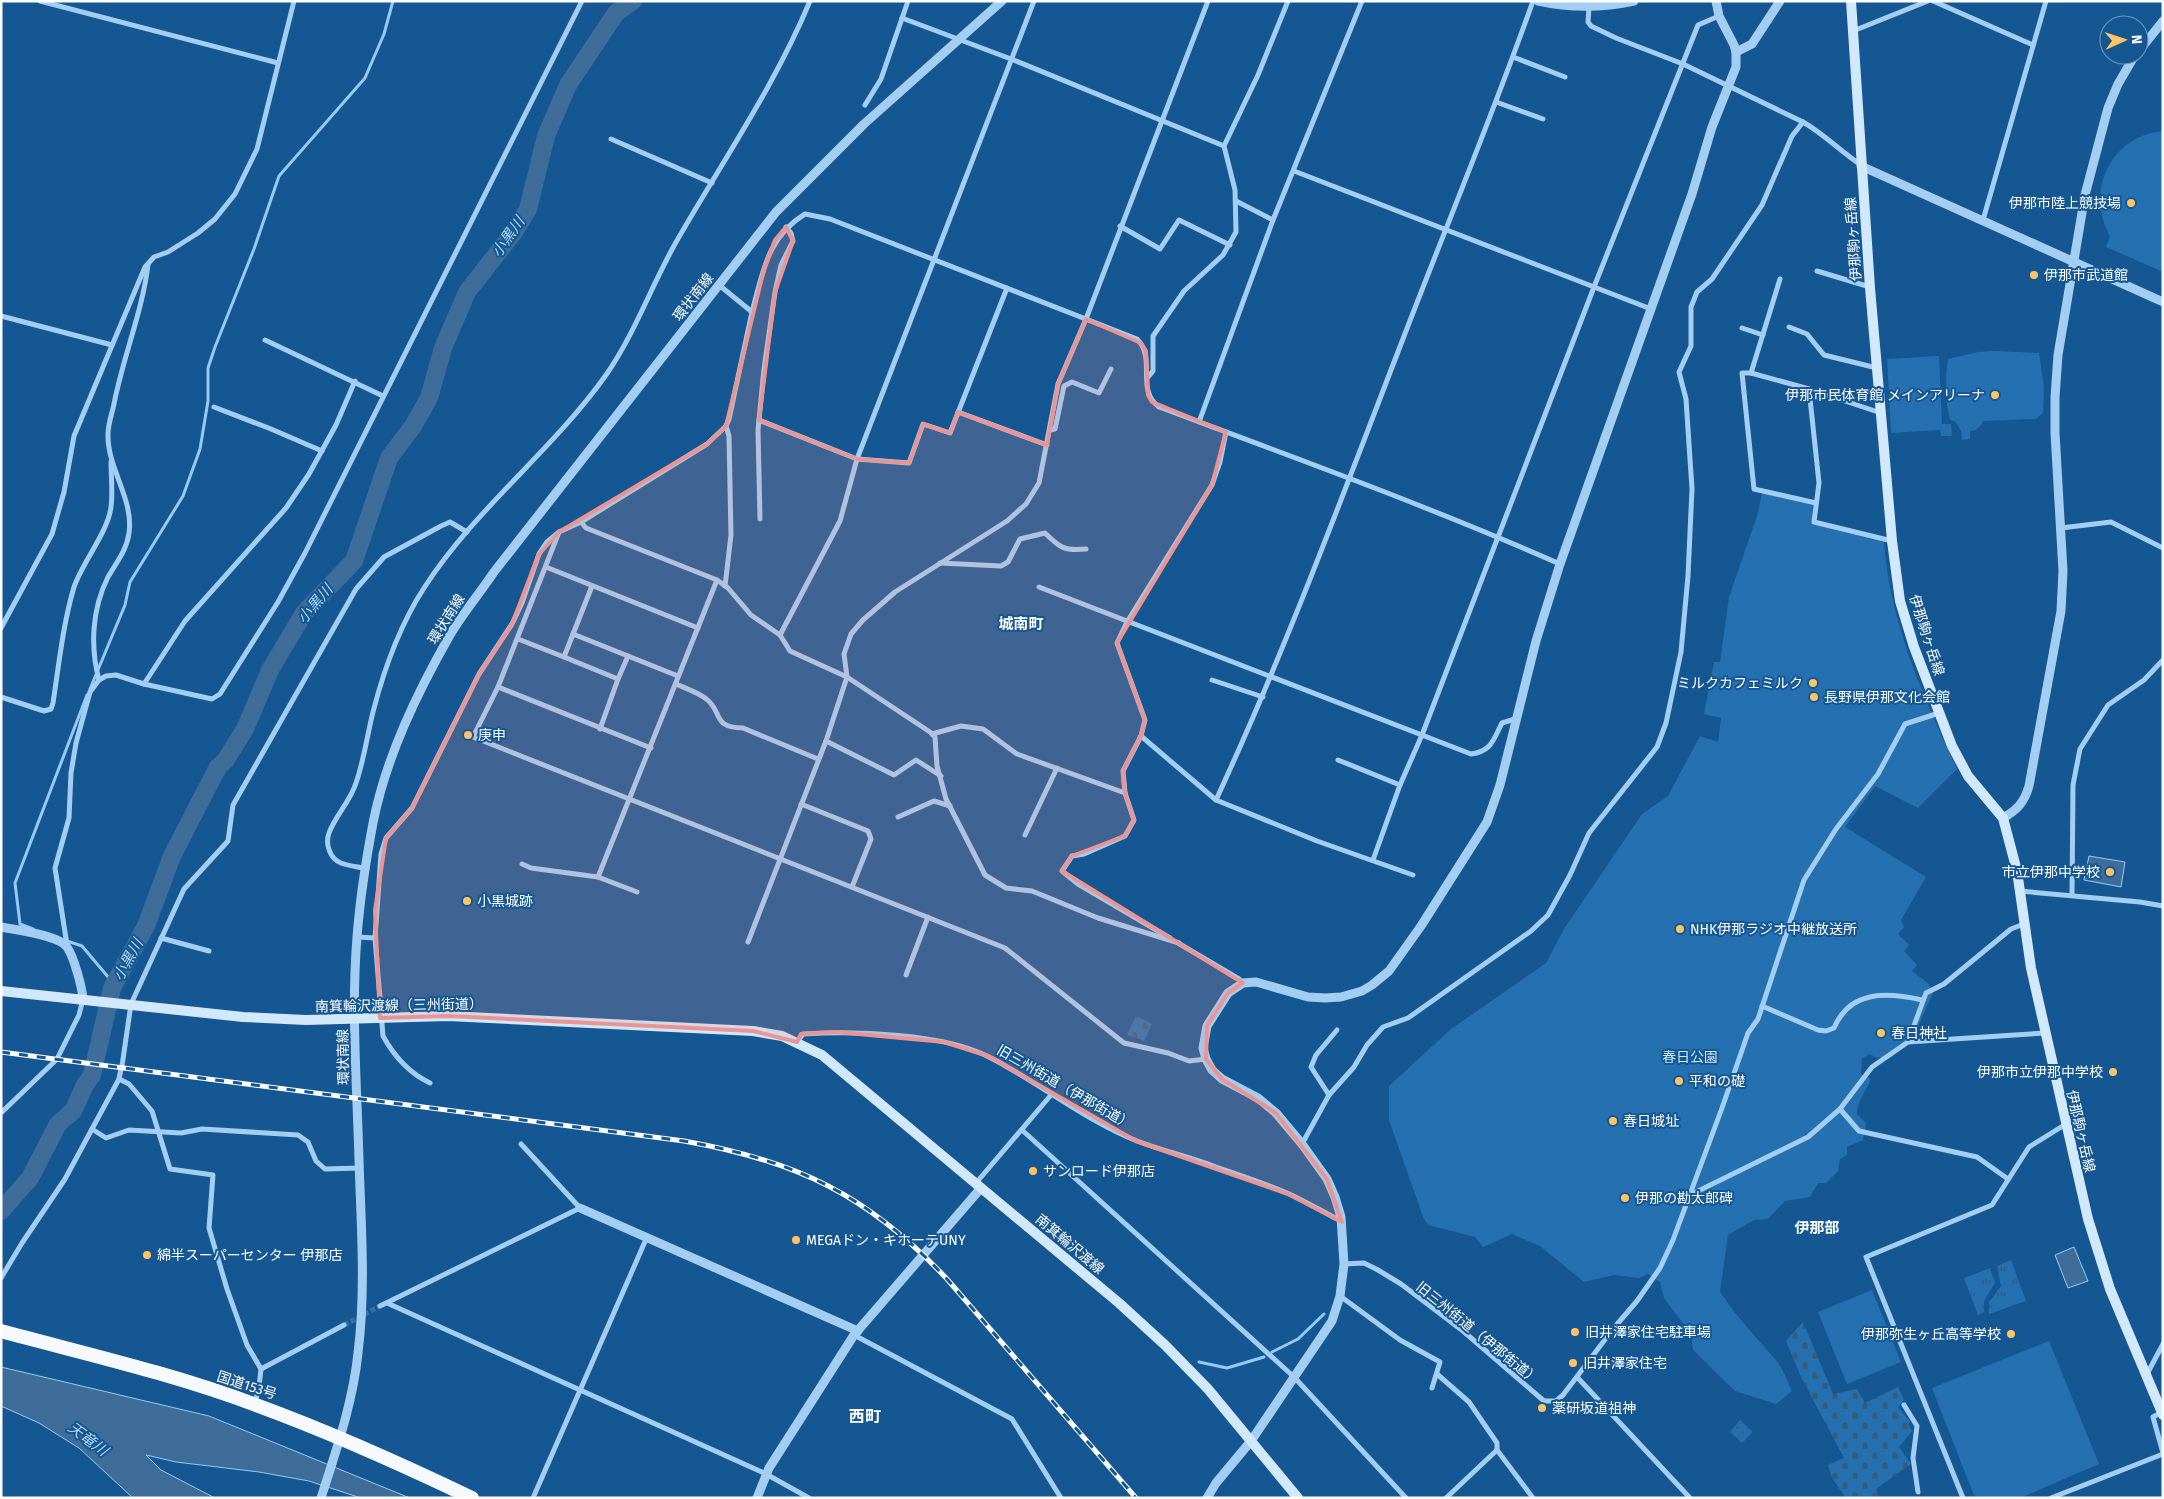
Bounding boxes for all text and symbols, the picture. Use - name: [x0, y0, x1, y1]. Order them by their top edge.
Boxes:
- north arrow: [2099, 15, 2149, 65]
- text: N: [2128, 34, 2145, 44]
- place label: 伊那市陸上競技場: [2009, 195, 2121, 212]
- street label: 伊那駒ヶ岳線: [1842, 196, 1865, 281]
- marker: 伊那市陸上競技場: [2125, 197, 2137, 209]
- water label: 小黒川: [488, 212, 529, 261]
- place label: 伊那市武道館: [2044, 267, 2128, 284]
- marker: 伊那市武道館: [2028, 269, 2040, 281]
- street label: 環状南線: [669, 270, 717, 325]
- place label: 伊那市民体育館 メインアリーナ: [1785, 387, 1985, 404]
- marker: 伊那市民体育館 メインアリーナ: [1989, 389, 2001, 401]
- water label: 小黒川: [294, 579, 338, 627]
- street label: 環状南線: [424, 591, 468, 648]
- street label: 伊那駒ヶ岳線: [1905, 593, 1948, 678]
- district label: 城南町: [998, 615, 1044, 633]
- place label: ミルクカフェミルク: [1677, 675, 1803, 692]
- marker: ミルクカフェミルク: [1807, 677, 1819, 689]
- place label: 長野県伊那文化会館: [1824, 689, 1950, 706]
- marker: 長野県伊那文化会館: [1808, 691, 1820, 703]
- place label: 庚申: [478, 727, 506, 744]
- marker: 庚申: [462, 729, 474, 741]
- place label: 市立伊那中学校: [2002, 864, 2100, 881]
- marker: 市立伊那中学校: [2104, 866, 2116, 878]
- place label: 小黒城跡: [477, 893, 533, 910]
- marker: 小黒城跡: [461, 895, 473, 907]
- place label: NHK伊那ラジオ中継放送所: [1690, 921, 1857, 938]
- marker: NHK伊那ラジオ中継放送所: [1674, 923, 1686, 935]
- water label: 小黒川: [109, 934, 148, 984]
- street label: 南箕輪沢渡線（三州街道）: [315, 996, 483, 1015]
- place label: 春日神社: [1891, 1025, 1947, 1042]
- marker: 春日神社: [1875, 1027, 1887, 1039]
- street label: 環状南線: [335, 1029, 352, 1085]
- street label: 旧三州街道（伊那街道）: [994, 1042, 1136, 1133]
- park label: 春日公園: [1662, 1049, 1718, 1066]
- place label: 伊那市立伊那中学校: [1977, 1064, 2103, 1081]
- marker: 伊那市立伊那中学校: [2107, 1066, 2119, 1078]
- place label: 平和の礎: [1689, 1073, 1745, 1090]
- marker: 平和の礎: [1673, 1075, 1685, 1087]
- street label: 伊那駒ヶ岳線: [2063, 1088, 2098, 1174]
- place label: 春日城址: [1623, 1113, 1679, 1130]
- marker: 春日城址: [1607, 1115, 1619, 1127]
- place label: サンロード伊那店: [1043, 1163, 1155, 1180]
- marker: サンロード伊那店: [1027, 1165, 1039, 1177]
- place label: 伊那の勘太郎碑: [1635, 1190, 1733, 1207]
- marker: 伊那の勘太郎碑: [1619, 1192, 1631, 1204]
- street label: 南箕輪沢渡線: [1032, 1211, 1107, 1278]
- district label: 伊那部: [1794, 1219, 1840, 1237]
- place label: MEGAドン・キホーテUNY: [806, 1232, 966, 1249]
- marker: MEGAドン・キホーテUNY: [790, 1234, 802, 1246]
- place label: 綿半スーパーセンター 伊那店: [157, 1247, 343, 1264]
- marker: 綿半スーパーセンター 伊那店: [141, 1249, 153, 1261]
- street label: 旧三州街道（伊那街道）: [1412, 1278, 1543, 1388]
- place label: 旧井澤家住宅駐車場: [1585, 1324, 1711, 1341]
- marker: 旧井澤家住宅駐車場: [1569, 1326, 1581, 1338]
- place label: 伊那弥生ヶ丘高等学校: [1861, 1326, 2001, 1343]
- marker: 伊那弥生ヶ丘高等学校: [2005, 1328, 2017, 1340]
- place label: 旧井澤家住宅: [1583, 1355, 1667, 1372]
- marker: 旧井澤家住宅: [1567, 1357, 1579, 1369]
- street label: 国道153号: [215, 1368, 279, 1403]
- place label: 薬研坂道祖神: [1552, 1400, 1636, 1417]
- marker: 薬研坂道祖神: [1536, 1402, 1548, 1414]
- district label: 西町: [849, 1407, 881, 1426]
- water label: 天竜川: [65, 1418, 113, 1461]

